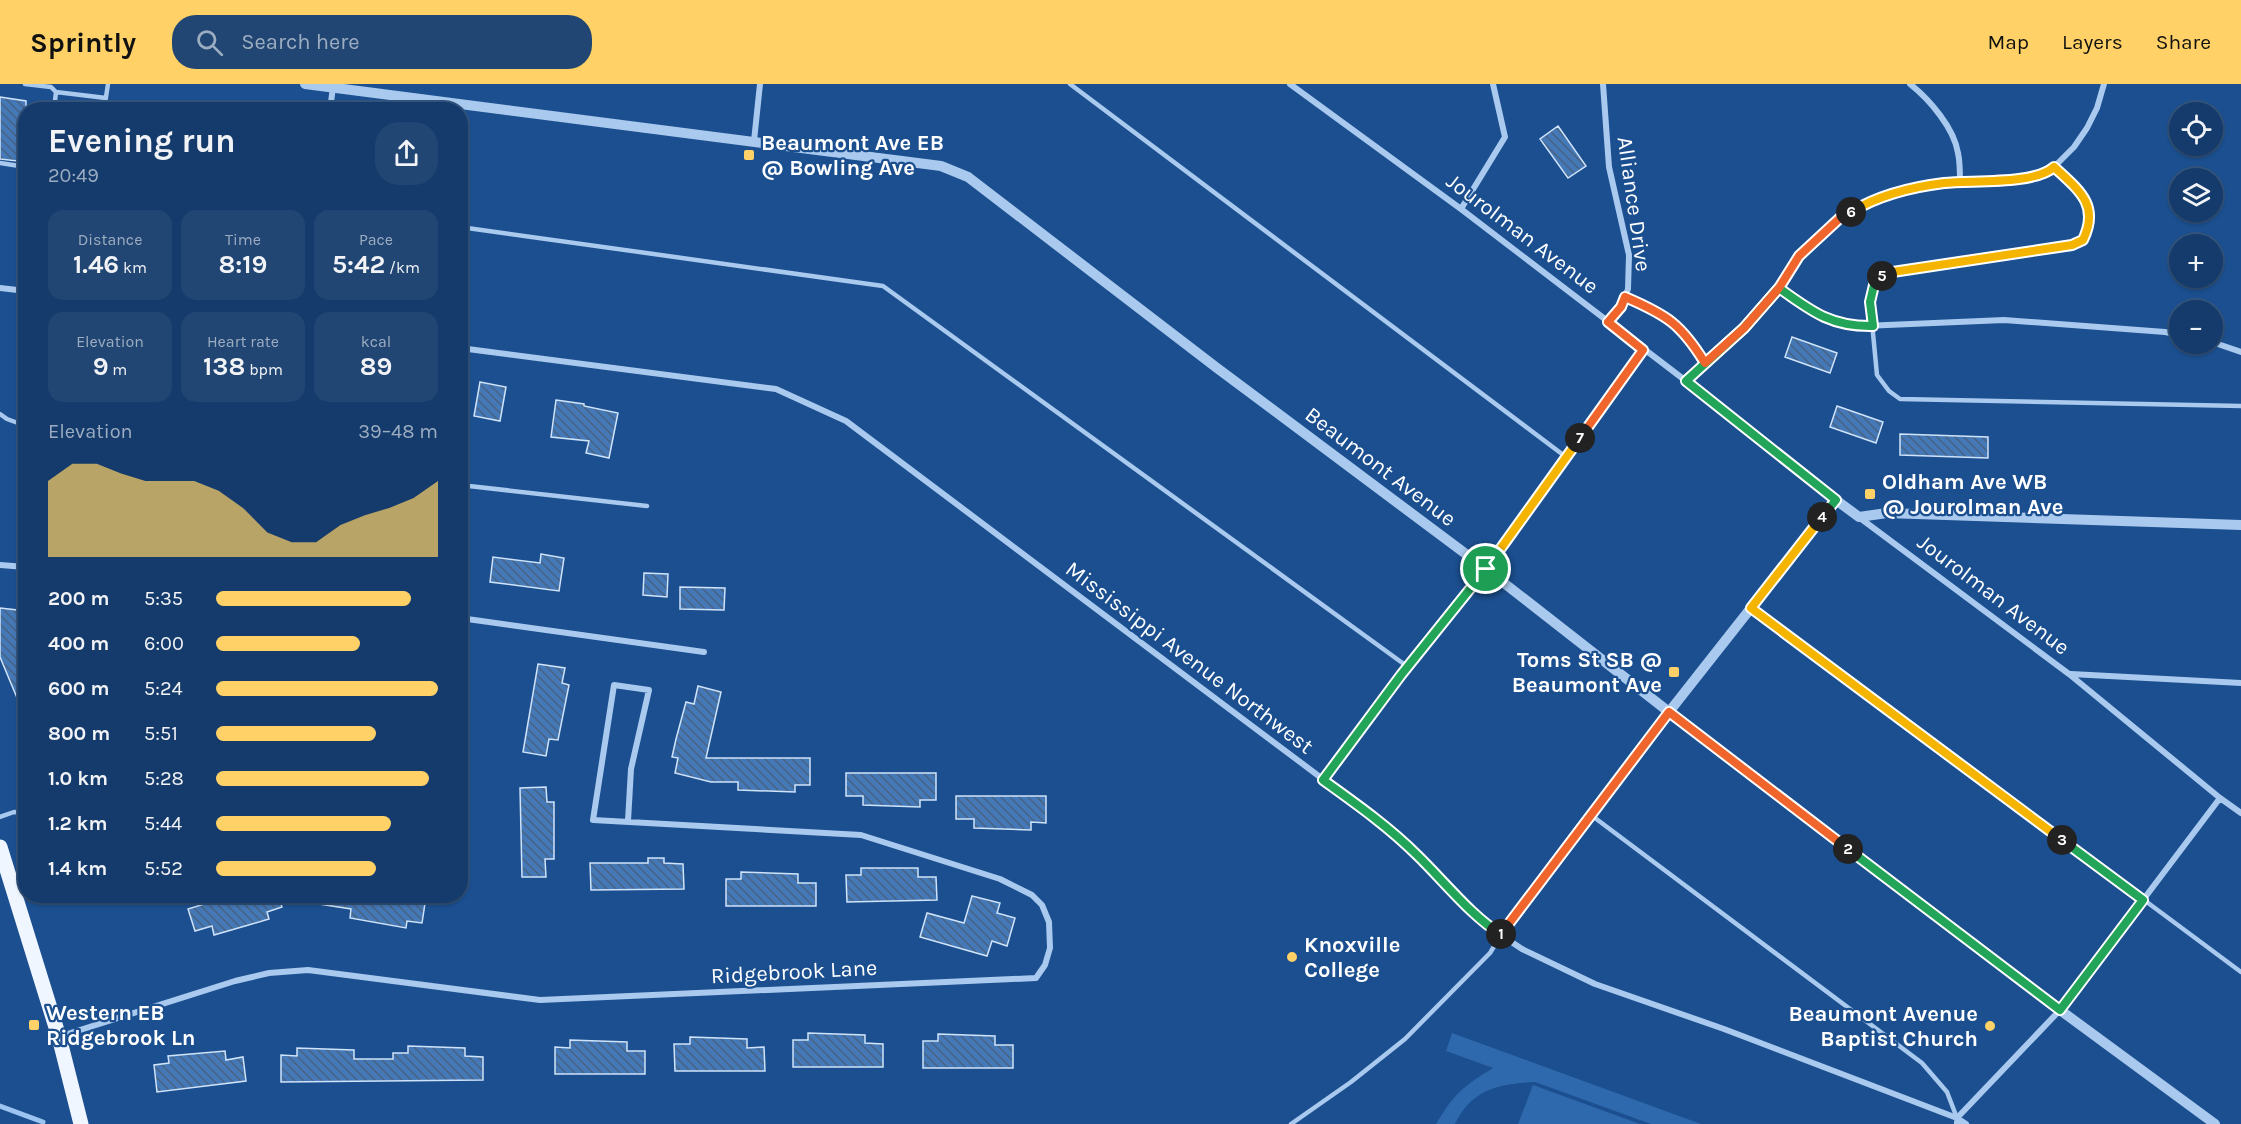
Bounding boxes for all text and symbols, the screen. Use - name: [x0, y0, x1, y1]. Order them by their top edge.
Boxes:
- search box: [172, 15, 592, 69]
- text: Sprintly: [30, 26, 136, 59]
- icon: search: [193, 26, 226, 59]
- text: Search here: [241, 29, 360, 55]
- text: Map: [1987, 30, 2029, 54]
- text: Layers: [2062, 30, 2123, 54]
- text: Share: [2156, 30, 2211, 54]
- map controls: [2169, 102, 2223, 354]
- button: locate: [2169, 102, 2223, 156]
- text: Evening run: [48, 122, 236, 160]
- button: share: [375, 122, 438, 185]
- place label: Beaumont Ave EB @ Bowling Ave: [761, 130, 944, 181]
- street label: Alliance Drive: [1612, 135, 1656, 273]
- marker: Beaumont Ave EB @ Bowling Ave: [742, 148, 756, 162]
- text: 20:49: [48, 164, 99, 187]
- street label: Jourolman Avenue: [1441, 168, 1604, 300]
- button: layers: [2169, 168, 2223, 222]
- pin: 6: [1836, 197, 1866, 227]
- text: 6: [1846, 202, 1856, 221]
- text: Distance: [78, 230, 142, 249]
- text: Time: [225, 230, 261, 249]
- text: Pace: [359, 230, 393, 249]
- button: +: [2169, 234, 2223, 288]
- text: 1.46: [73, 249, 119, 280]
- text: 8:19: [219, 249, 267, 280]
- text: 5:42: [332, 249, 385, 280]
- text: km: [119, 258, 147, 277]
- text: /km: [385, 258, 420, 277]
- pin: 5: [1867, 261, 1897, 291]
- text: 5: [1877, 266, 1887, 285]
- button: −: [2169, 300, 2223, 354]
- text: Elevation: [76, 332, 144, 351]
- text: Heart rate: [207, 332, 279, 351]
- text: kcal: [361, 332, 391, 351]
- text: 9: [93, 351, 109, 382]
- text: 138: [203, 351, 245, 382]
- text: 89: [360, 351, 392, 382]
- text: m: [109, 360, 127, 379]
- text: bpm: [245, 360, 283, 379]
- street label: Beaumont Avenue: [1300, 402, 1461, 532]
- text: Elevation: [48, 420, 133, 443]
- text: 39–48 m: [358, 420, 438, 443]
- pin: 7: [1565, 423, 1595, 453]
- text: 7: [1576, 428, 1584, 447]
- place label: Oldham Ave WB @ Jourolman Ave: [1882, 469, 2063, 520]
- marker: Oldham Ave WB @ Jourolman Ave: [1863, 487, 1877, 501]
- pin: 4: [1807, 502, 1837, 532]
- text: 4: [1817, 507, 1827, 526]
- street label: Jourolman Avenue: [1912, 529, 2075, 661]
- pin: [1460, 543, 1511, 594]
- icon: arrive: [1469, 552, 1502, 585]
- street label: Mississippi Avenue Northwest: [1060, 556, 1318, 759]
- text: 200 m: [48, 587, 109, 610]
- text: 5:35: [144, 587, 183, 610]
- text: 400 m: [48, 632, 109, 655]
- text: 6:00: [144, 632, 184, 655]
- place label: Toms St SB @ Beaumont Ave: [1512, 647, 1662, 698]
- marker: Toms St SB @ Beaumont Ave: [1667, 665, 1681, 679]
- text: 600 m: [48, 677, 109, 700]
- text: 5:24: [144, 677, 183, 700]
- text: 800 m: [48, 722, 110, 745]
- text: 5:51: [144, 722, 178, 745]
- text: 1.0 km: [48, 767, 108, 790]
- text: 5:28: [144, 767, 184, 790]
- text: 1.2 km: [48, 812, 107, 835]
- text: 5:44: [144, 812, 182, 835]
- pin: 3: [2047, 825, 2077, 855]
- text: 3: [2057, 830, 2067, 849]
- pin: 2: [1833, 834, 1863, 864]
- text: 2: [1843, 839, 1853, 858]
- text: 1.4 km: [48, 857, 107, 880]
- text: 5:52: [144, 857, 183, 880]
- pin: 1: [1486, 919, 1516, 949]
- text: 1: [1498, 924, 1504, 943]
- place label: Knoxville College: [1304, 932, 1400, 983]
- marker: Knoxville College: [1285, 950, 1299, 964]
- street label: Ridgebrook Lane: [710, 955, 878, 989]
- place label: Western EB Ridgebrook Ln: [46, 1000, 196, 1051]
- place label: Beaumont Avenue Baptist Church: [1789, 1001, 1978, 1052]
- marker: Western EB Ridgebrook Ln: [27, 1018, 41, 1032]
- marker: Beaumont Avenue Baptist Church: [1983, 1019, 1997, 1033]

